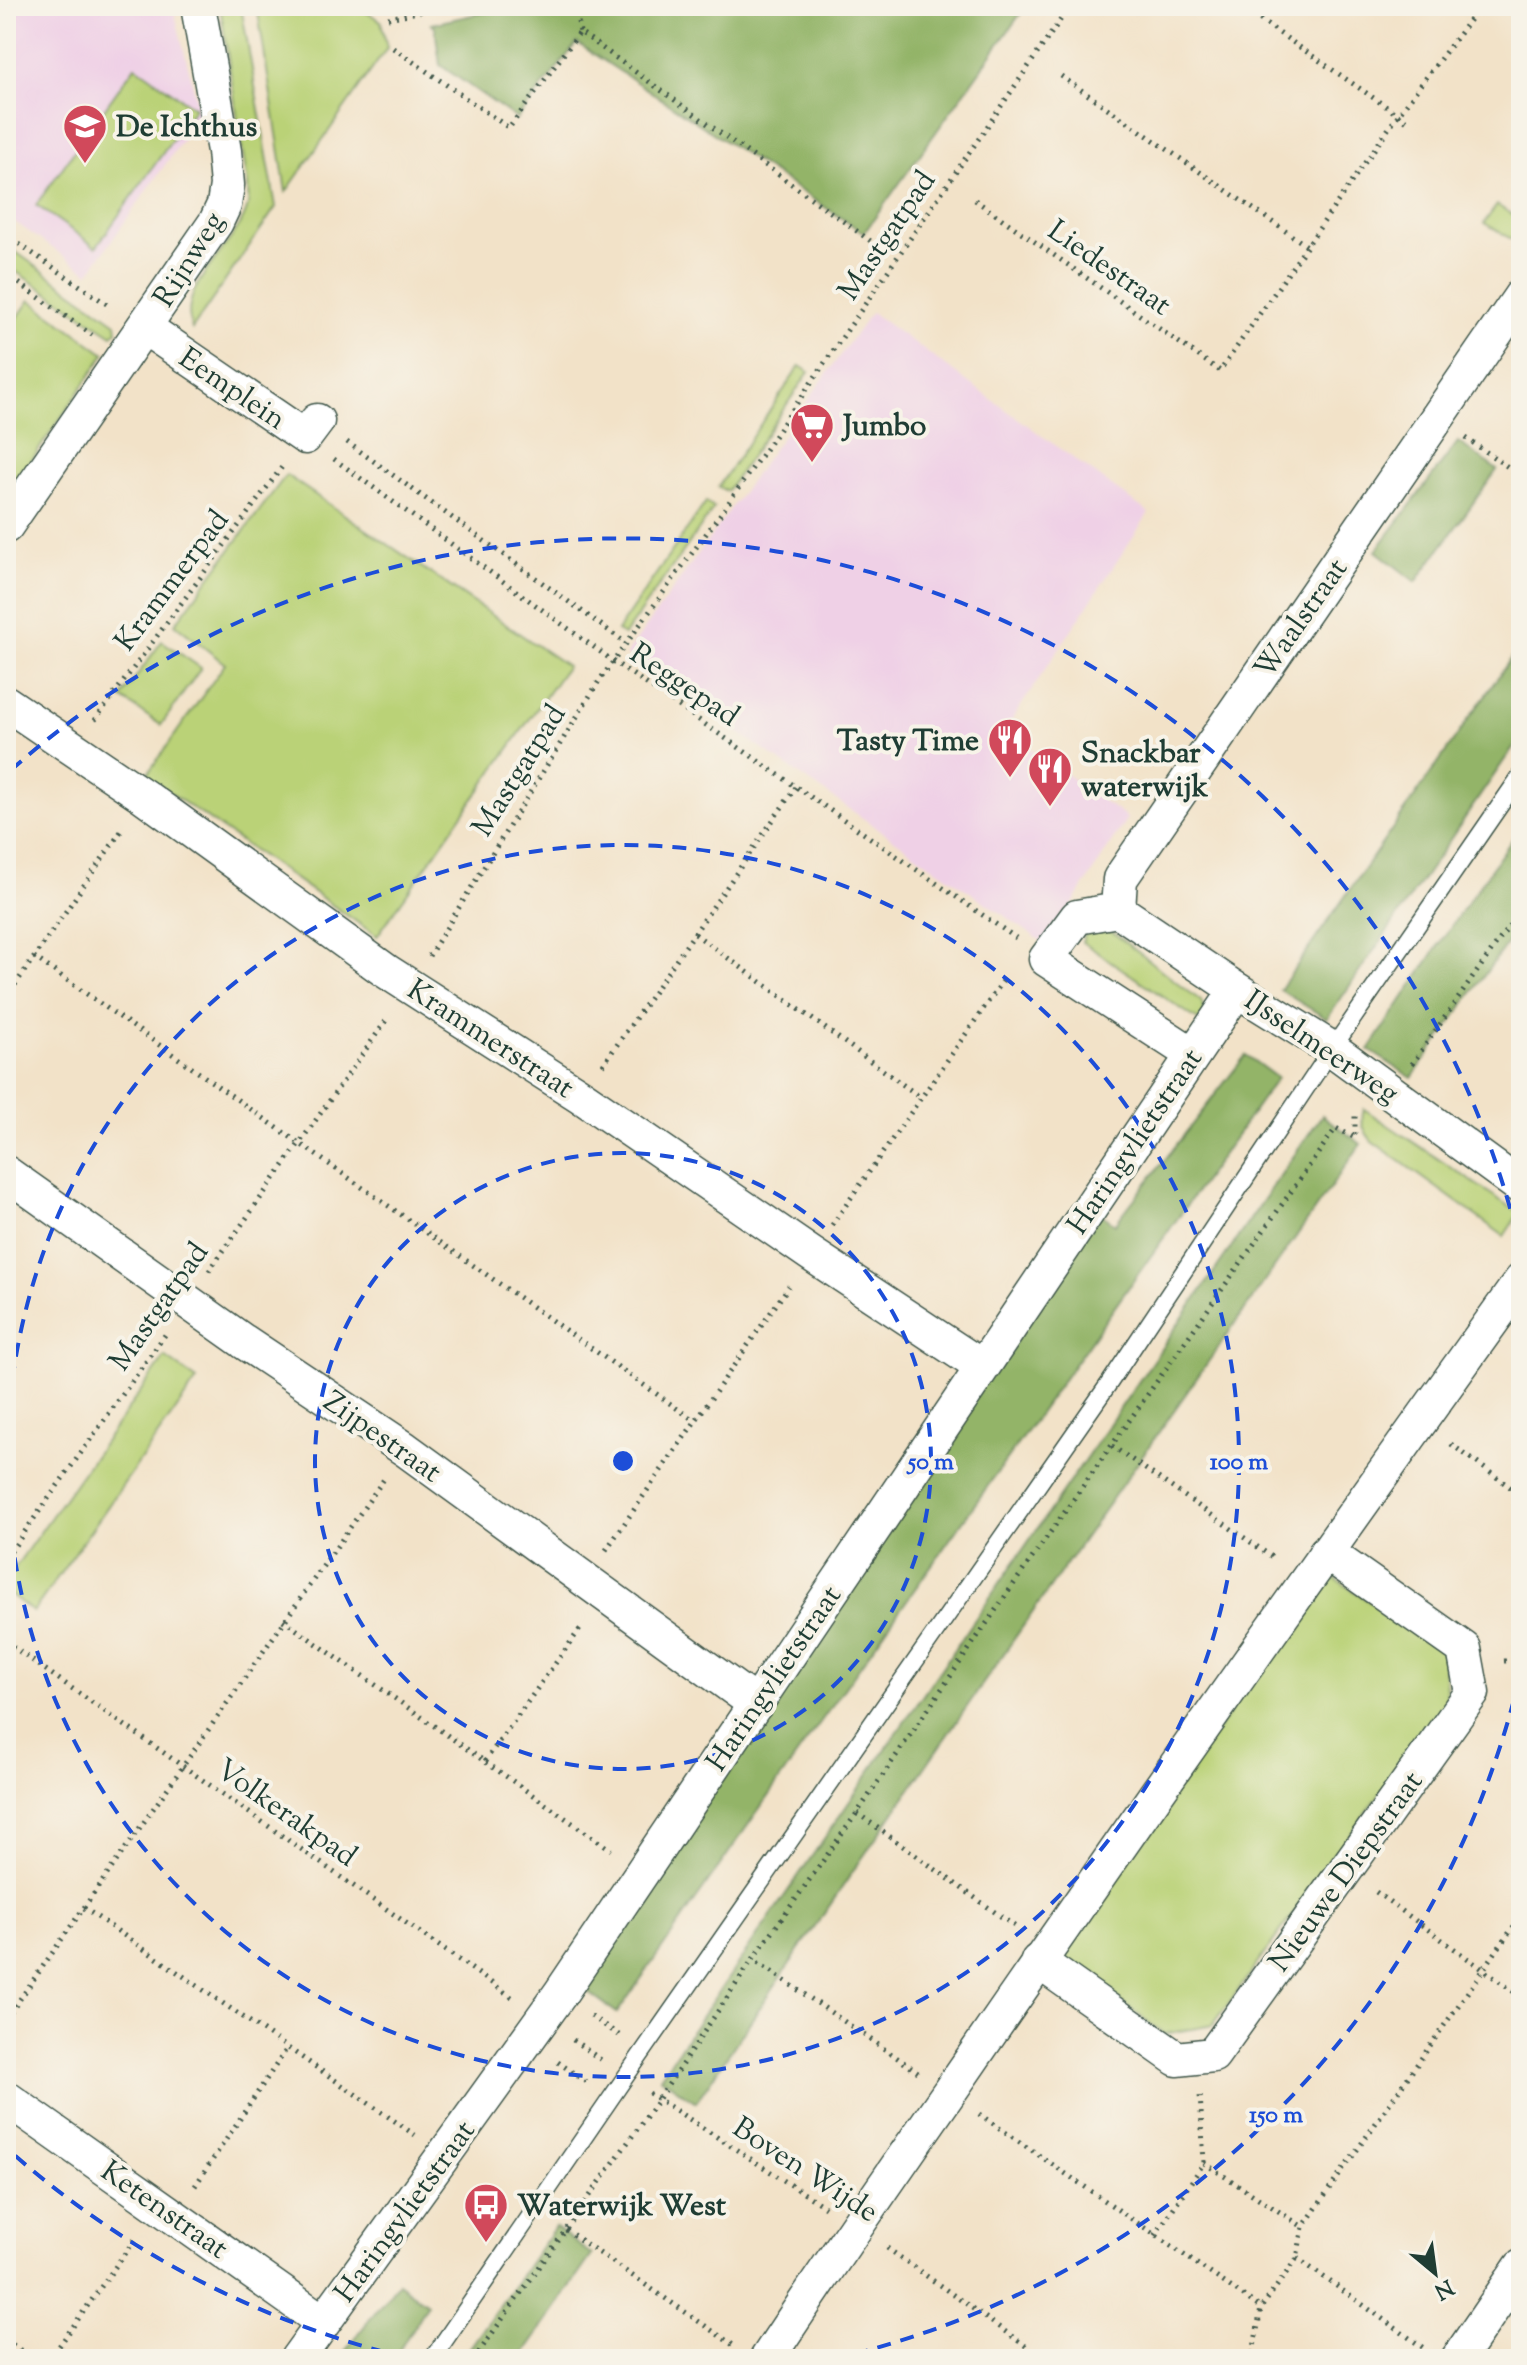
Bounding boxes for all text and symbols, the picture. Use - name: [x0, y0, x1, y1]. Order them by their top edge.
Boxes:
- school or university icon: De Ichthus: [61, 102, 109, 165]
- place label: De Ichthus: [116, 107, 258, 150]
- street label: Mastgatpad: [829, 163, 948, 310]
- street label: Rijnweg: [144, 204, 236, 316]
- street label: Liedestraat: [1038, 211, 1179, 327]
- street label: Eemplein: [169, 338, 294, 442]
- supermarket icon: Jumbo: [788, 401, 836, 464]
- place label: Jumbo: [841, 406, 926, 449]
- street label: Krammerpad: [105, 502, 241, 661]
- street label: Waalstraat: [1245, 550, 1359, 688]
- street label: Reggepad: [620, 633, 747, 739]
- street label: Mastgatpad: [462, 697, 578, 846]
- restaurant icon: Tasty Time: [986, 716, 1034, 779]
- place label: Tasty Time: [837, 721, 979, 764]
- place label: Snackbar waterwijk: [1081, 733, 1209, 810]
- restaurant icon: Snackbar waterwijk: [1026, 745, 1074, 808]
- street label: Krammerstraat: [398, 970, 582, 1110]
- street label: IJsselmeerweg: [1235, 980, 1407, 1116]
- street label: Haringvlietstraat: [1058, 1041, 1214, 1244]
- street label: Mastgatpad: [100, 1234, 220, 1381]
- street label: Zijpestraat: [314, 1382, 449, 1494]
- text: 50 m: [906, 1446, 954, 1480]
- text: 100 m: [1210, 1446, 1268, 1480]
- centre of rings: [609, 1447, 637, 1475]
- street label: Haringvlietstraat: [697, 1578, 853, 1781]
- street label: Volkerakpad: [206, 1749, 365, 1879]
- street label: Nieuwe Diepstraat: [1259, 1763, 1435, 1982]
- text: 150 m: [1249, 2099, 1303, 2133]
- street label: Boven Wijde: [723, 2108, 886, 2234]
- street label: Haringvlietstraat: [325, 2112, 487, 2313]
- street label: Ketenstraat: [91, 2151, 236, 2271]
- bus stop icon: Waterwijk West: [462, 2181, 510, 2244]
- place label: Waterwijk West: [517, 2186, 727, 2229]
- north arrow: [1395, 2233, 1475, 2313]
- text: N: [1427, 2270, 1459, 2306]

